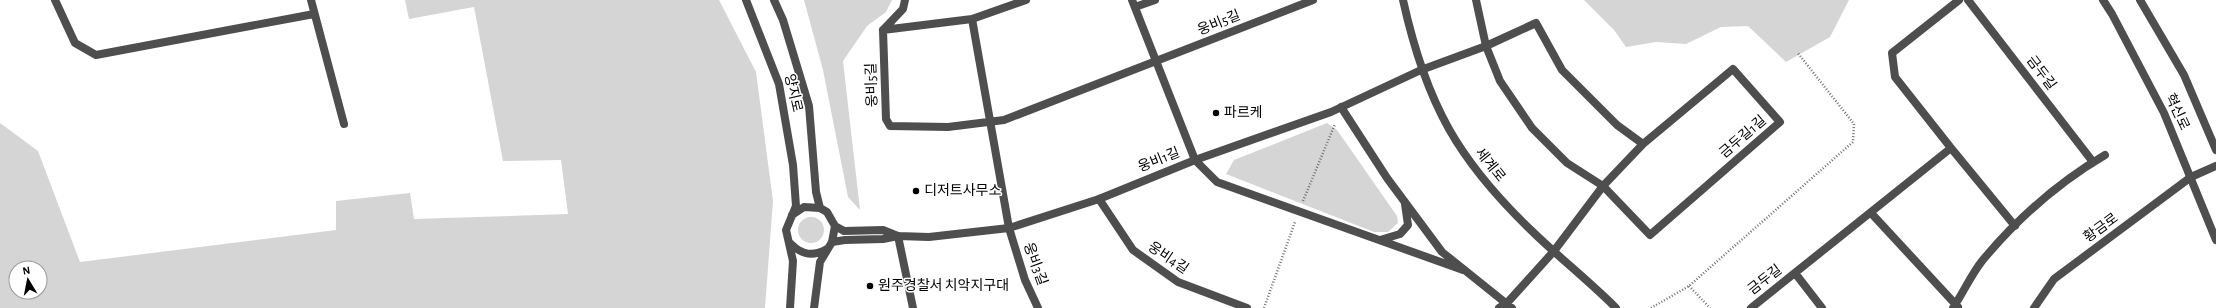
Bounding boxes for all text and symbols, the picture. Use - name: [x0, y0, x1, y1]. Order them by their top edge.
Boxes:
- street label: 웅비5길: [1195, 7, 1242, 38]
- street label: 금두길: [2024, 53, 2059, 93]
- street label: 웅비5길: [863, 63, 880, 108]
- street label: 양지로: [782, 72, 805, 114]
- street label: 혁신로: [2162, 91, 2192, 133]
- place label: 파르케: [1224, 105, 1263, 120]
- marker: 파르케: [1211, 108, 1221, 118]
- street label: 금두길1길: [1716, 112, 1769, 161]
- street label: 웅비1길: [1136, 144, 1182, 175]
- street label: 세계로: [1472, 145, 1508, 185]
- place label: 디저트사무소: [924, 183, 1001, 198]
- marker: 디저트사무소: [911, 186, 921, 196]
- street label: 황금로: [2081, 210, 2121, 245]
- street label: 웅비4길: [1145, 239, 1191, 276]
- street label: 웅비3길: [1021, 240, 1050, 287]
- north arrow: [8, 260, 48, 300]
- street label: 금두길: [1745, 262, 1785, 297]
- text: N: [22, 265, 31, 277]
- place label: 원주경찰서 치악지구대: [878, 278, 1009, 293]
- marker: 원주경찰서 치악지구대: [865, 281, 875, 291]

